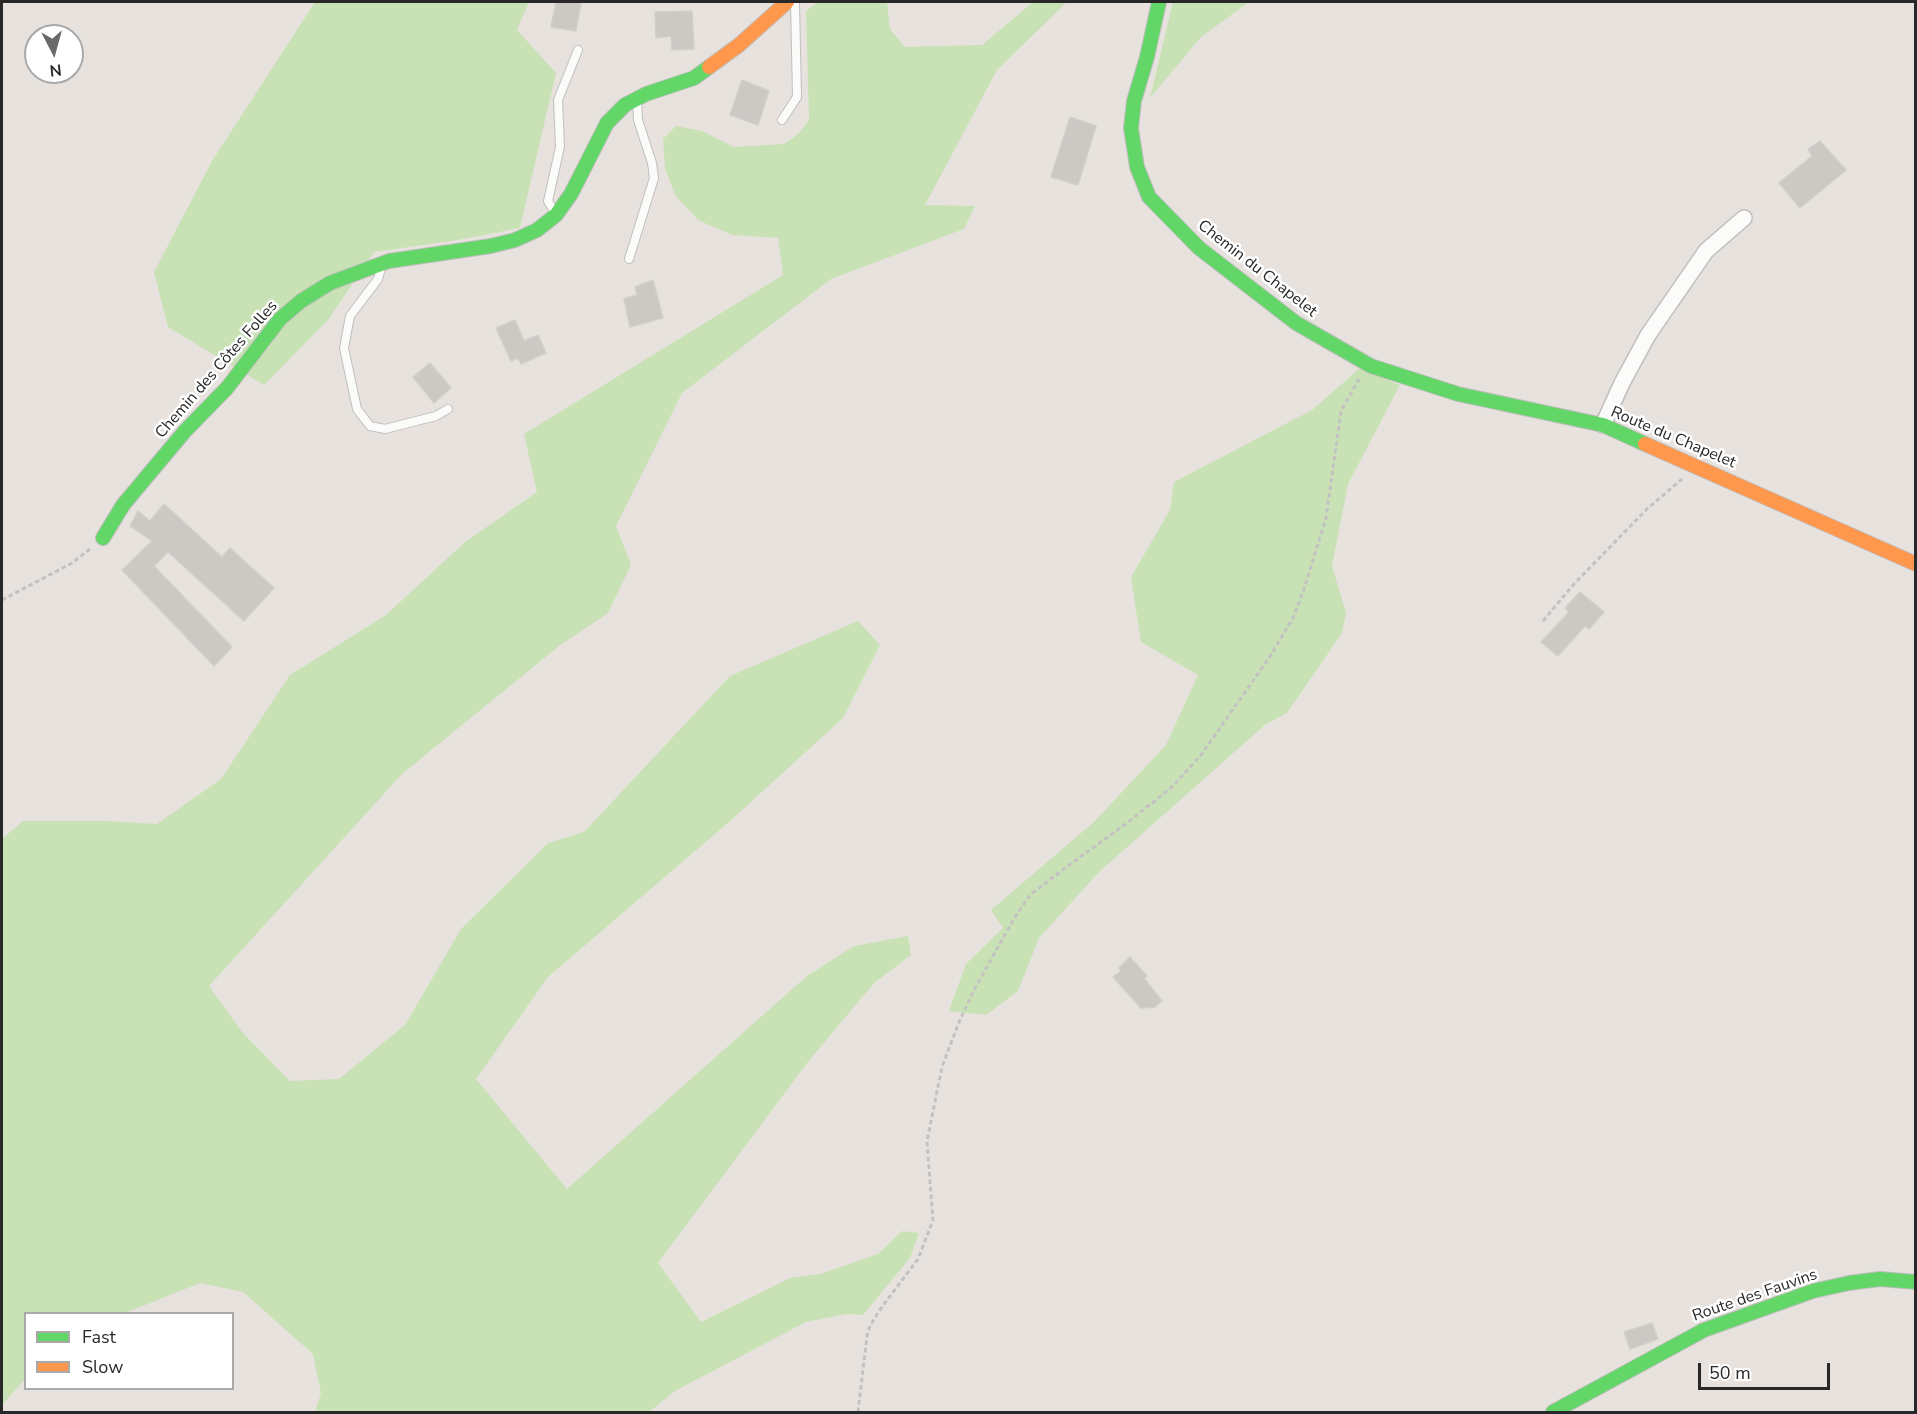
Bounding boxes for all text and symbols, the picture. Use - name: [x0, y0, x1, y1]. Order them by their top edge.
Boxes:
- north arrow: [24, 24, 84, 84]
- text: N: [49, 58, 63, 81]
- street label: Chemin du Chapelet: [1193, 216, 1321, 322]
- street label: Chemin des Côtes Folles: [152, 297, 282, 443]
- street label: Route du Chapelet: [1608, 403, 1738, 473]
- street label: Route des Fauvins: [1690, 1266, 1820, 1326]
- legend: [24, 1312, 234, 1390]
- text: Fast: [82, 1325, 116, 1349]
- scale bar: [1701, 1351, 1833, 1389]
- text: Slow: [82, 1355, 123, 1379]
- text: 50 m: [1709, 1361, 1751, 1385]

